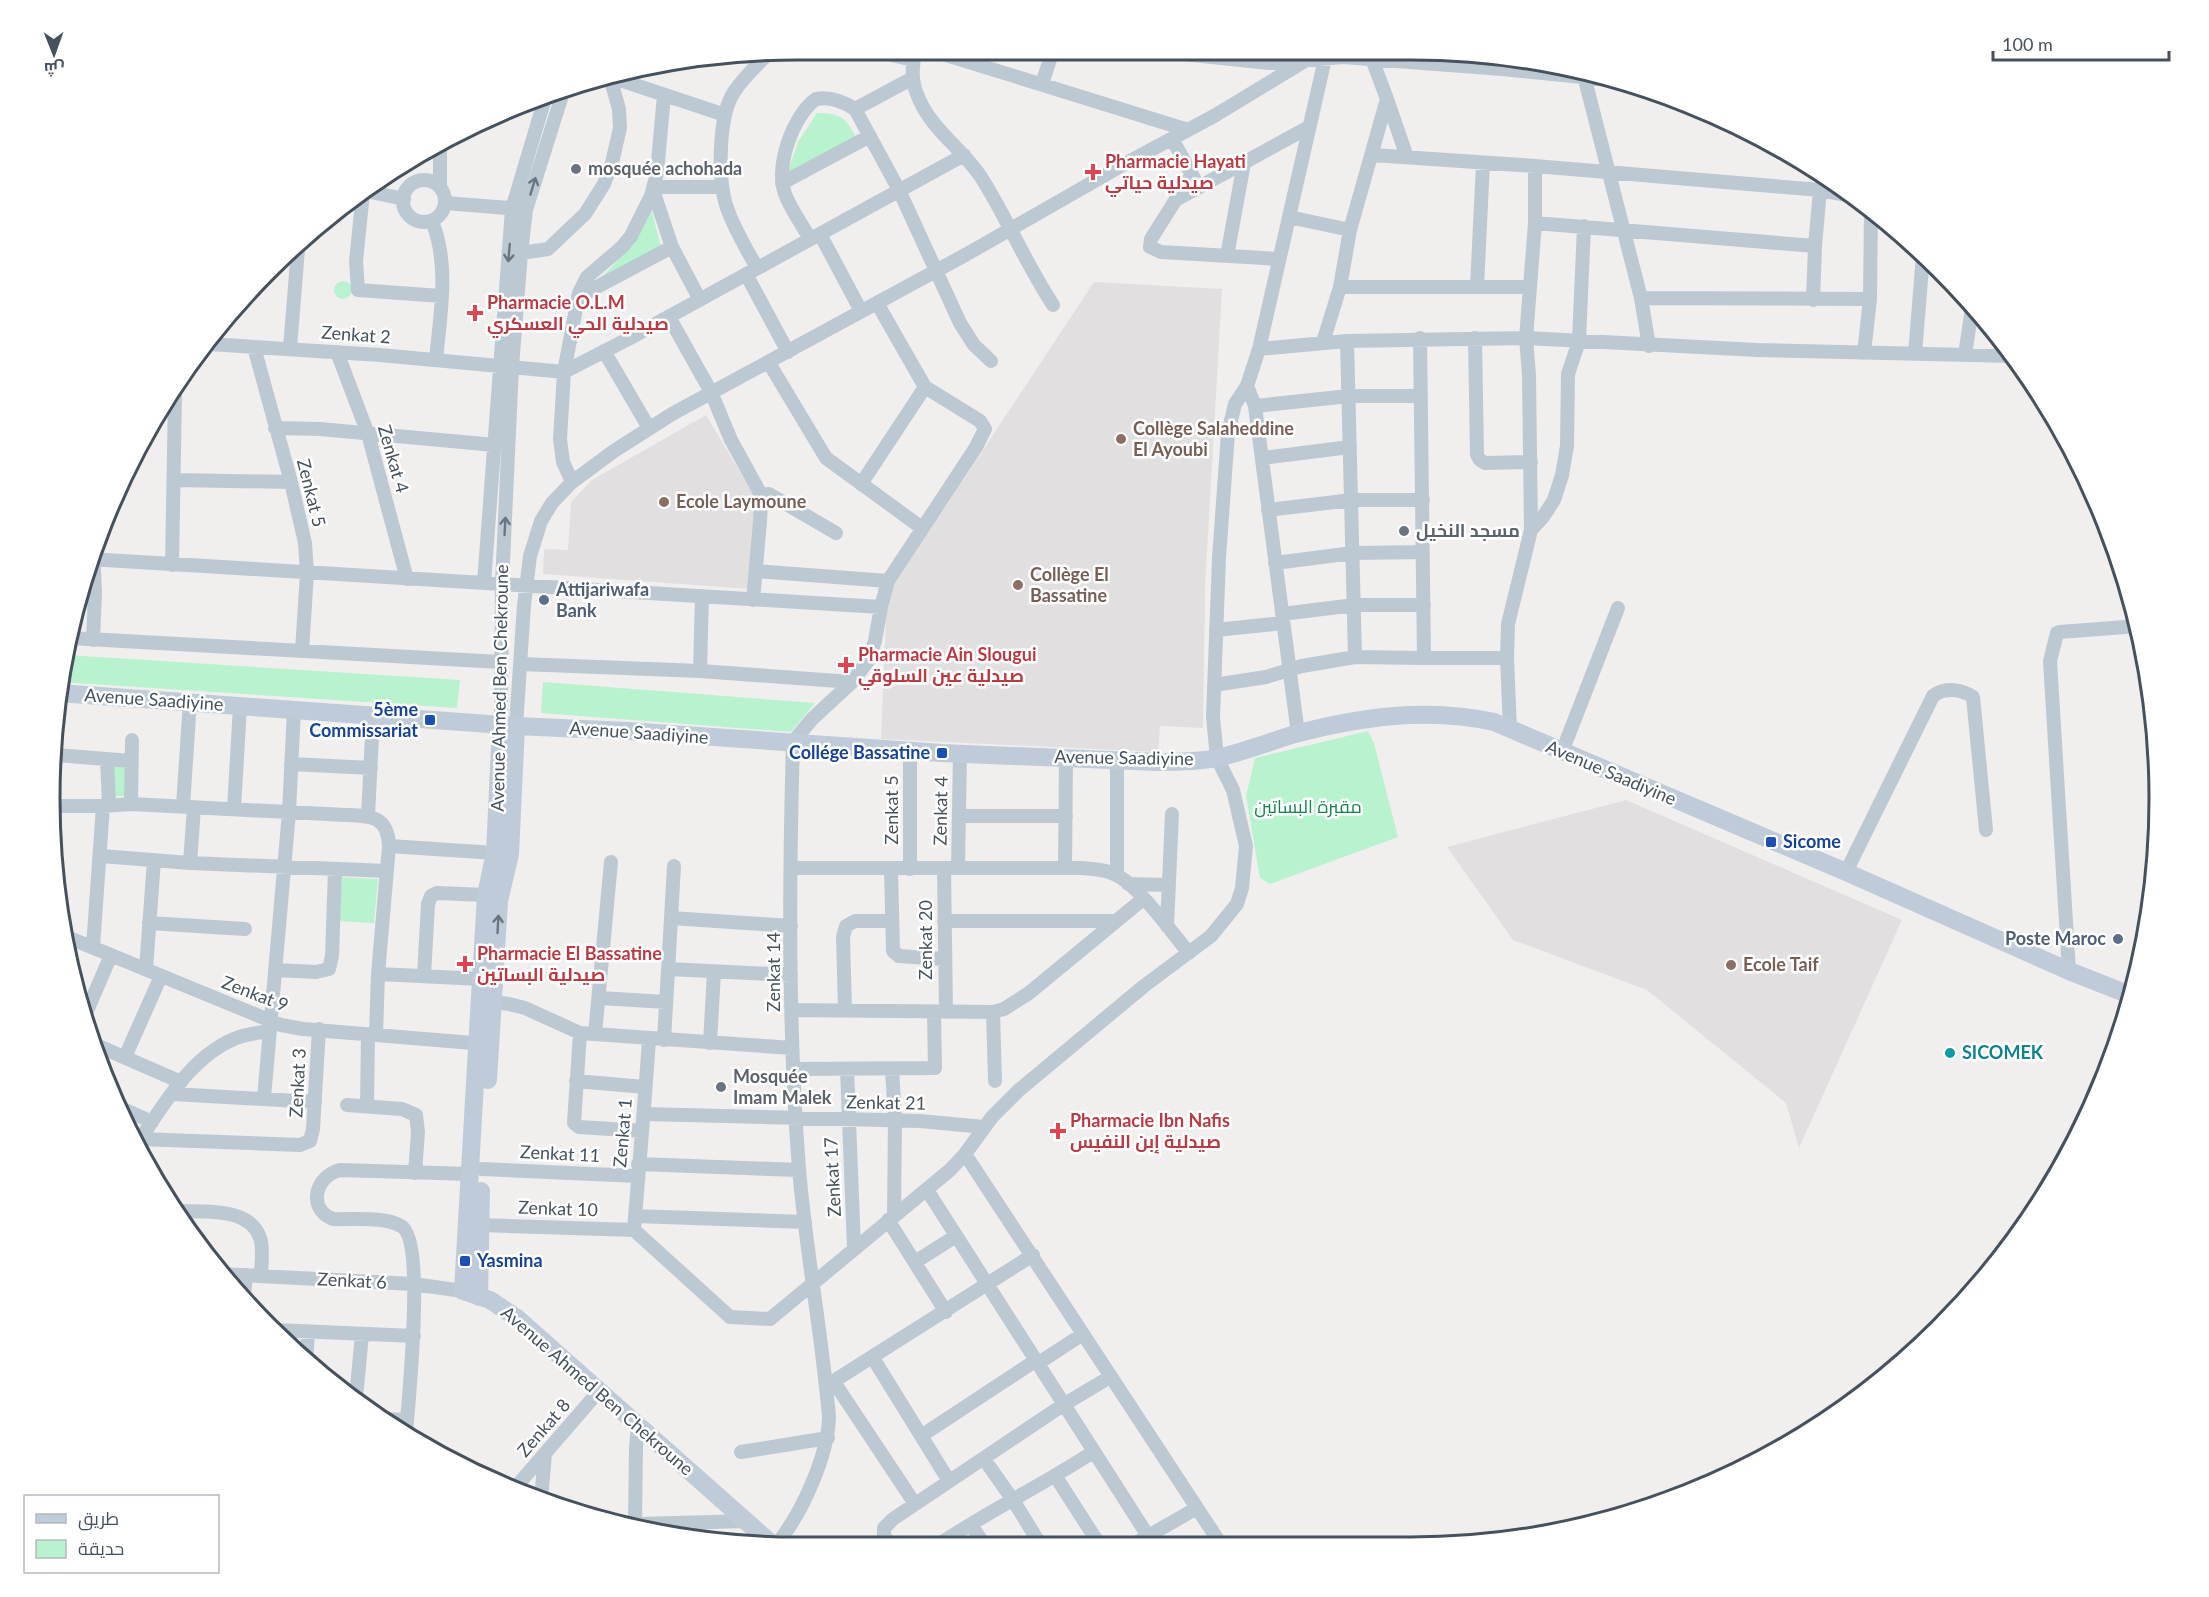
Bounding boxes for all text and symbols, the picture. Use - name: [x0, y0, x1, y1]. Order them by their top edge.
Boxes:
- north arrow: [24, 24, 84, 84]
- scale bar: [1993, 24, 2168, 62]
- text: 100 m: [2002, 33, 2053, 55]
- text: ش: [44, 59, 65, 79]
- place label: Pharmacie Hayati صيدلية حياتي: [1105, 150, 1246, 198]
- place label: mosquée achohada: [588, 157, 742, 179]
- marker: mosquée achohada: [569, 162, 583, 176]
- marker: Pharmacie Hayati صيدلية حياتي: [1086, 165, 1100, 179]
- one-way arrow: [529, 177, 540, 196]
- one-way arrow: [503, 243, 514, 263]
- place label: Pharmacie O.L.M صيدلية الحي العسكري: [487, 291, 669, 339]
- marker: Pharmacie O.L.M صيدلية الحي العسكري: [468, 306, 482, 320]
- street label: Zenkat 2: [321, 321, 391, 347]
- place label: Collège Salaheddine El Ayoubi: [1133, 417, 1294, 460]
- street label: Zenkat 4: [374, 422, 414, 495]
- marker: Collège Salaheddine El Ayoubi: [1114, 432, 1128, 446]
- street label: Zenkat 5: [293, 456, 331, 529]
- place label: Ecole Laymoune: [676, 490, 807, 512]
- marker: Ecole Laymoune: [657, 495, 671, 509]
- one-way arrow: [499, 517, 510, 536]
- place label: مسجد النخيل: [1416, 519, 1520, 542]
- marker: مسجد النخيل: [1397, 524, 1411, 538]
- place label: Collège El Bassatine: [1030, 563, 1109, 606]
- street label: Avenue Ahmed Ben Chekroune: [486, 564, 512, 812]
- place label: Attijariwafa Bank: [555, 578, 649, 621]
- marker: Collège El Bassatine: [1011, 578, 1025, 592]
- marker: Attijariwafa Bank: [537, 593, 551, 607]
- place label: Pharmacie Ain Slougui صيدلية عين السلوقي: [858, 643, 1036, 691]
- marker: Pharmacie Ain Slougui صيدلية عين السلوقي: [839, 658, 853, 672]
- street label: Avenue Saadiyine: [84, 683, 224, 715]
- place label: 5ème Commissariat: [309, 698, 418, 741]
- marker: 5ème Commissariat: [423, 713, 437, 727]
- street label: Avenue Saadiyine: [569, 716, 709, 748]
- street label: Avenue Saadiyine: [1543, 735, 1680, 809]
- place label: Collége Bassatine: [789, 741, 930, 763]
- street label: Avenue Saadiyine: [1054, 745, 1194, 769]
- marker: Collége Bassatine: [935, 746, 949, 760]
- street label: Zenkat 5: [880, 775, 902, 845]
- street label: Zenkat 4: [928, 776, 952, 846]
- park label: مقبرة البساتين: [1254, 795, 1362, 818]
- place label: Sicome: [1783, 830, 1841, 852]
- marker: Sicome: [1764, 835, 1778, 849]
- street label: Zenkat 20: [914, 900, 936, 980]
- one-way arrow: [493, 915, 504, 935]
- place label: Poste Maroc: [2005, 927, 2106, 949]
- street label: Zenkat 14: [762, 932, 784, 1012]
- marker: Poste Maroc: [2111, 932, 2125, 946]
- place label: Pharmacie El Bassatine صيدلية البساتين: [477, 942, 662, 986]
- place label: Ecole Taif: [1743, 953, 1819, 975]
- marker: Pharmacie El Bassatine صيدلية البساتين: [458, 957, 472, 971]
- marker: Ecole Taif: [1724, 958, 1738, 972]
- street label: Zenkat 9: [219, 970, 292, 1016]
- place label: SICOMEK: [1962, 1041, 2044, 1063]
- marker: SICOMEK: [1943, 1046, 1957, 1060]
- street label: Zenkat 3: [284, 1048, 310, 1118]
- place label: Mosquée Imam Malek: [733, 1065, 832, 1108]
- marker: Mosquée Imam Malek: [714, 1080, 728, 1094]
- street label: Zenkat 21: [846, 1090, 926, 1114]
- street label: Zenkat 1: [608, 1097, 636, 1168]
- place label: Pharmacie Ibn Nafis صيدلية إبن النفيس: [1070, 1109, 1230, 1154]
- marker: Pharmacie Ibn Nafis صيدلية إبن النفيس: [1051, 1124, 1065, 1138]
- street label: Zenkat 17: [819, 1137, 845, 1218]
- street label: Zenkat 11: [520, 1140, 601, 1166]
- street label: Zenkat 10: [518, 1196, 598, 1220]
- place label: Yasmina: [476, 1249, 543, 1271]
- marker: Yasmina: [458, 1254, 472, 1268]
- street label: Zenkat 6: [317, 1267, 387, 1293]
- street label: Avenue Ahmed Ben Chekroune: [497, 1301, 698, 1480]
- street label: Zenkat 8: [512, 1394, 574, 1461]
- legend: [24, 1495, 219, 1573]
- text: طريق: [78, 1507, 119, 1531]
- text: حديقة: [78, 1537, 124, 1559]

